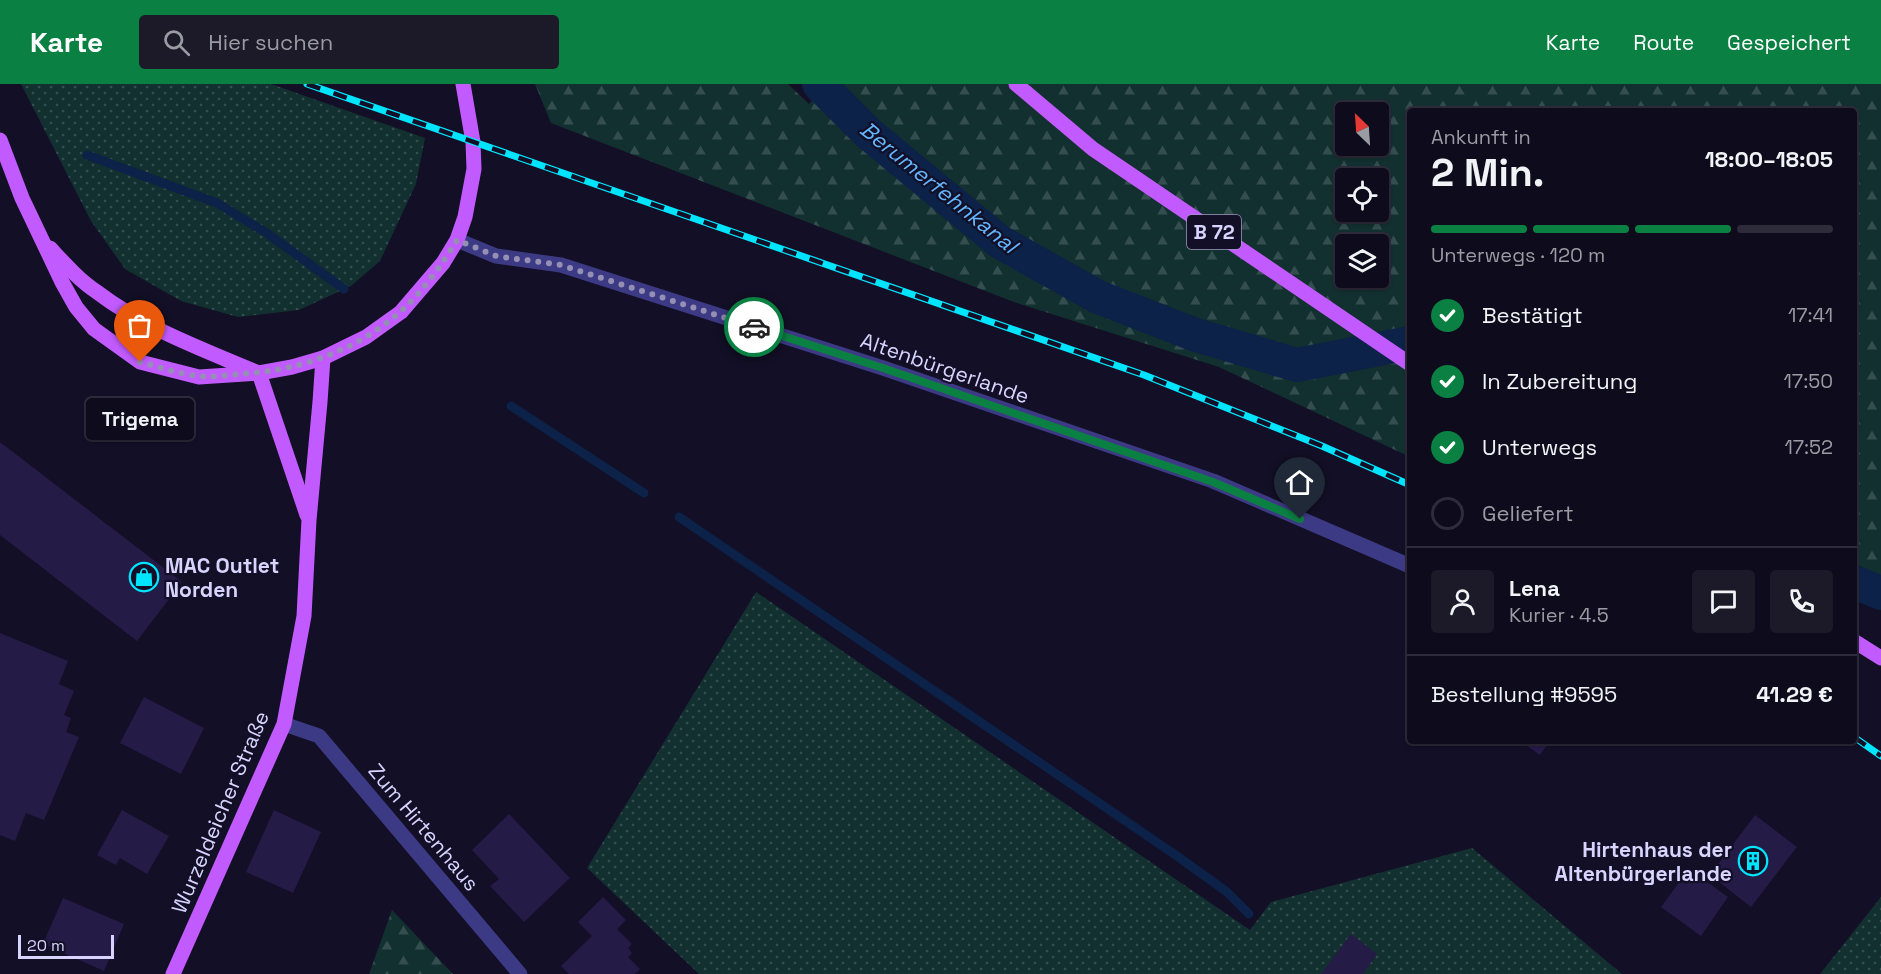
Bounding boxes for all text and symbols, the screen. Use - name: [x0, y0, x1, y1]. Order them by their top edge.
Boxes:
- search box: [139, 15, 559, 69]
- text: Karte: [30, 24, 103, 60]
- icon: search: [160, 26, 193, 59]
- text: Hier suchen: [208, 28, 333, 56]
- text: Karte: [1546, 29, 1600, 56]
- text: Route: [1633, 29, 1694, 56]
- text: Gespeichert: [1727, 29, 1851, 56]
- north arrow: [1335, 102, 1389, 156]
- map controls: [1335, 102, 1389, 288]
- water label: Berumerfehnkanal: [855, 115, 1025, 261]
- text: Ankunft in: [1431, 124, 1531, 150]
- text: 18:00–18:05: [1705, 145, 1833, 173]
- text: 2 Min.: [1431, 148, 1545, 197]
- button: locate: [1335, 168, 1389, 222]
- road number: B 72: [1187, 215, 1241, 249]
- button: layers: [1335, 234, 1389, 288]
- text: Unterwegs · 120 m: [1431, 242, 1605, 268]
- courier: [724, 297, 784, 357]
- icon: check: [1431, 299, 1464, 332]
- pin: [114, 300, 165, 362]
- text: Bestätigt: [1482, 301, 1583, 329]
- text: 17:41: [1788, 302, 1833, 328]
- icon: bag: [123, 309, 156, 342]
- icon: car: [738, 311, 771, 344]
- street label: Altenbürgerlande: [857, 326, 1033, 410]
- icon: check: [1431, 365, 1464, 398]
- text: In Zubereitung: [1482, 367, 1637, 395]
- text: 17:50: [1784, 368, 1833, 394]
- callout: Trigema: [86, 398, 194, 440]
- text: Trigema: [102, 406, 178, 432]
- icon: check: [1431, 431, 1464, 464]
- text: Unterwegs: [1482, 433, 1597, 461]
- text: 17:52: [1784, 434, 1833, 460]
- pin: [1274, 457, 1325, 519]
- icon: home: [1283, 466, 1316, 499]
- text: Geliefert: [1482, 499, 1574, 527]
- place label: MAC Outlet Norden: [165, 552, 279, 603]
- shop icon: MAC Outlet Norden: [128, 561, 160, 593]
- button: person: [1431, 570, 1494, 633]
- button: chat: [1692, 570, 1755, 633]
- button: phone: [1770, 570, 1833, 633]
- text: Lena: [1509, 574, 1560, 602]
- text: Kurier · 4.5: [1509, 602, 1609, 628]
- text: Bestellung #9595: [1431, 680, 1617, 708]
- text: 41.29 €: [1756, 680, 1833, 708]
- street label: Wurzeldeicher Straße: [165, 707, 275, 917]
- street label: Zum Hirtenhaus: [363, 758, 485, 896]
- place label: Hirtenhaus der Altenbürgerlande: [1555, 836, 1732, 887]
- building icon: Hirtenhaus der Altenbürgerlande: [1737, 845, 1769, 877]
- scale bar: [18, 932, 114, 960]
- text: 20 m: [27, 935, 65, 956]

